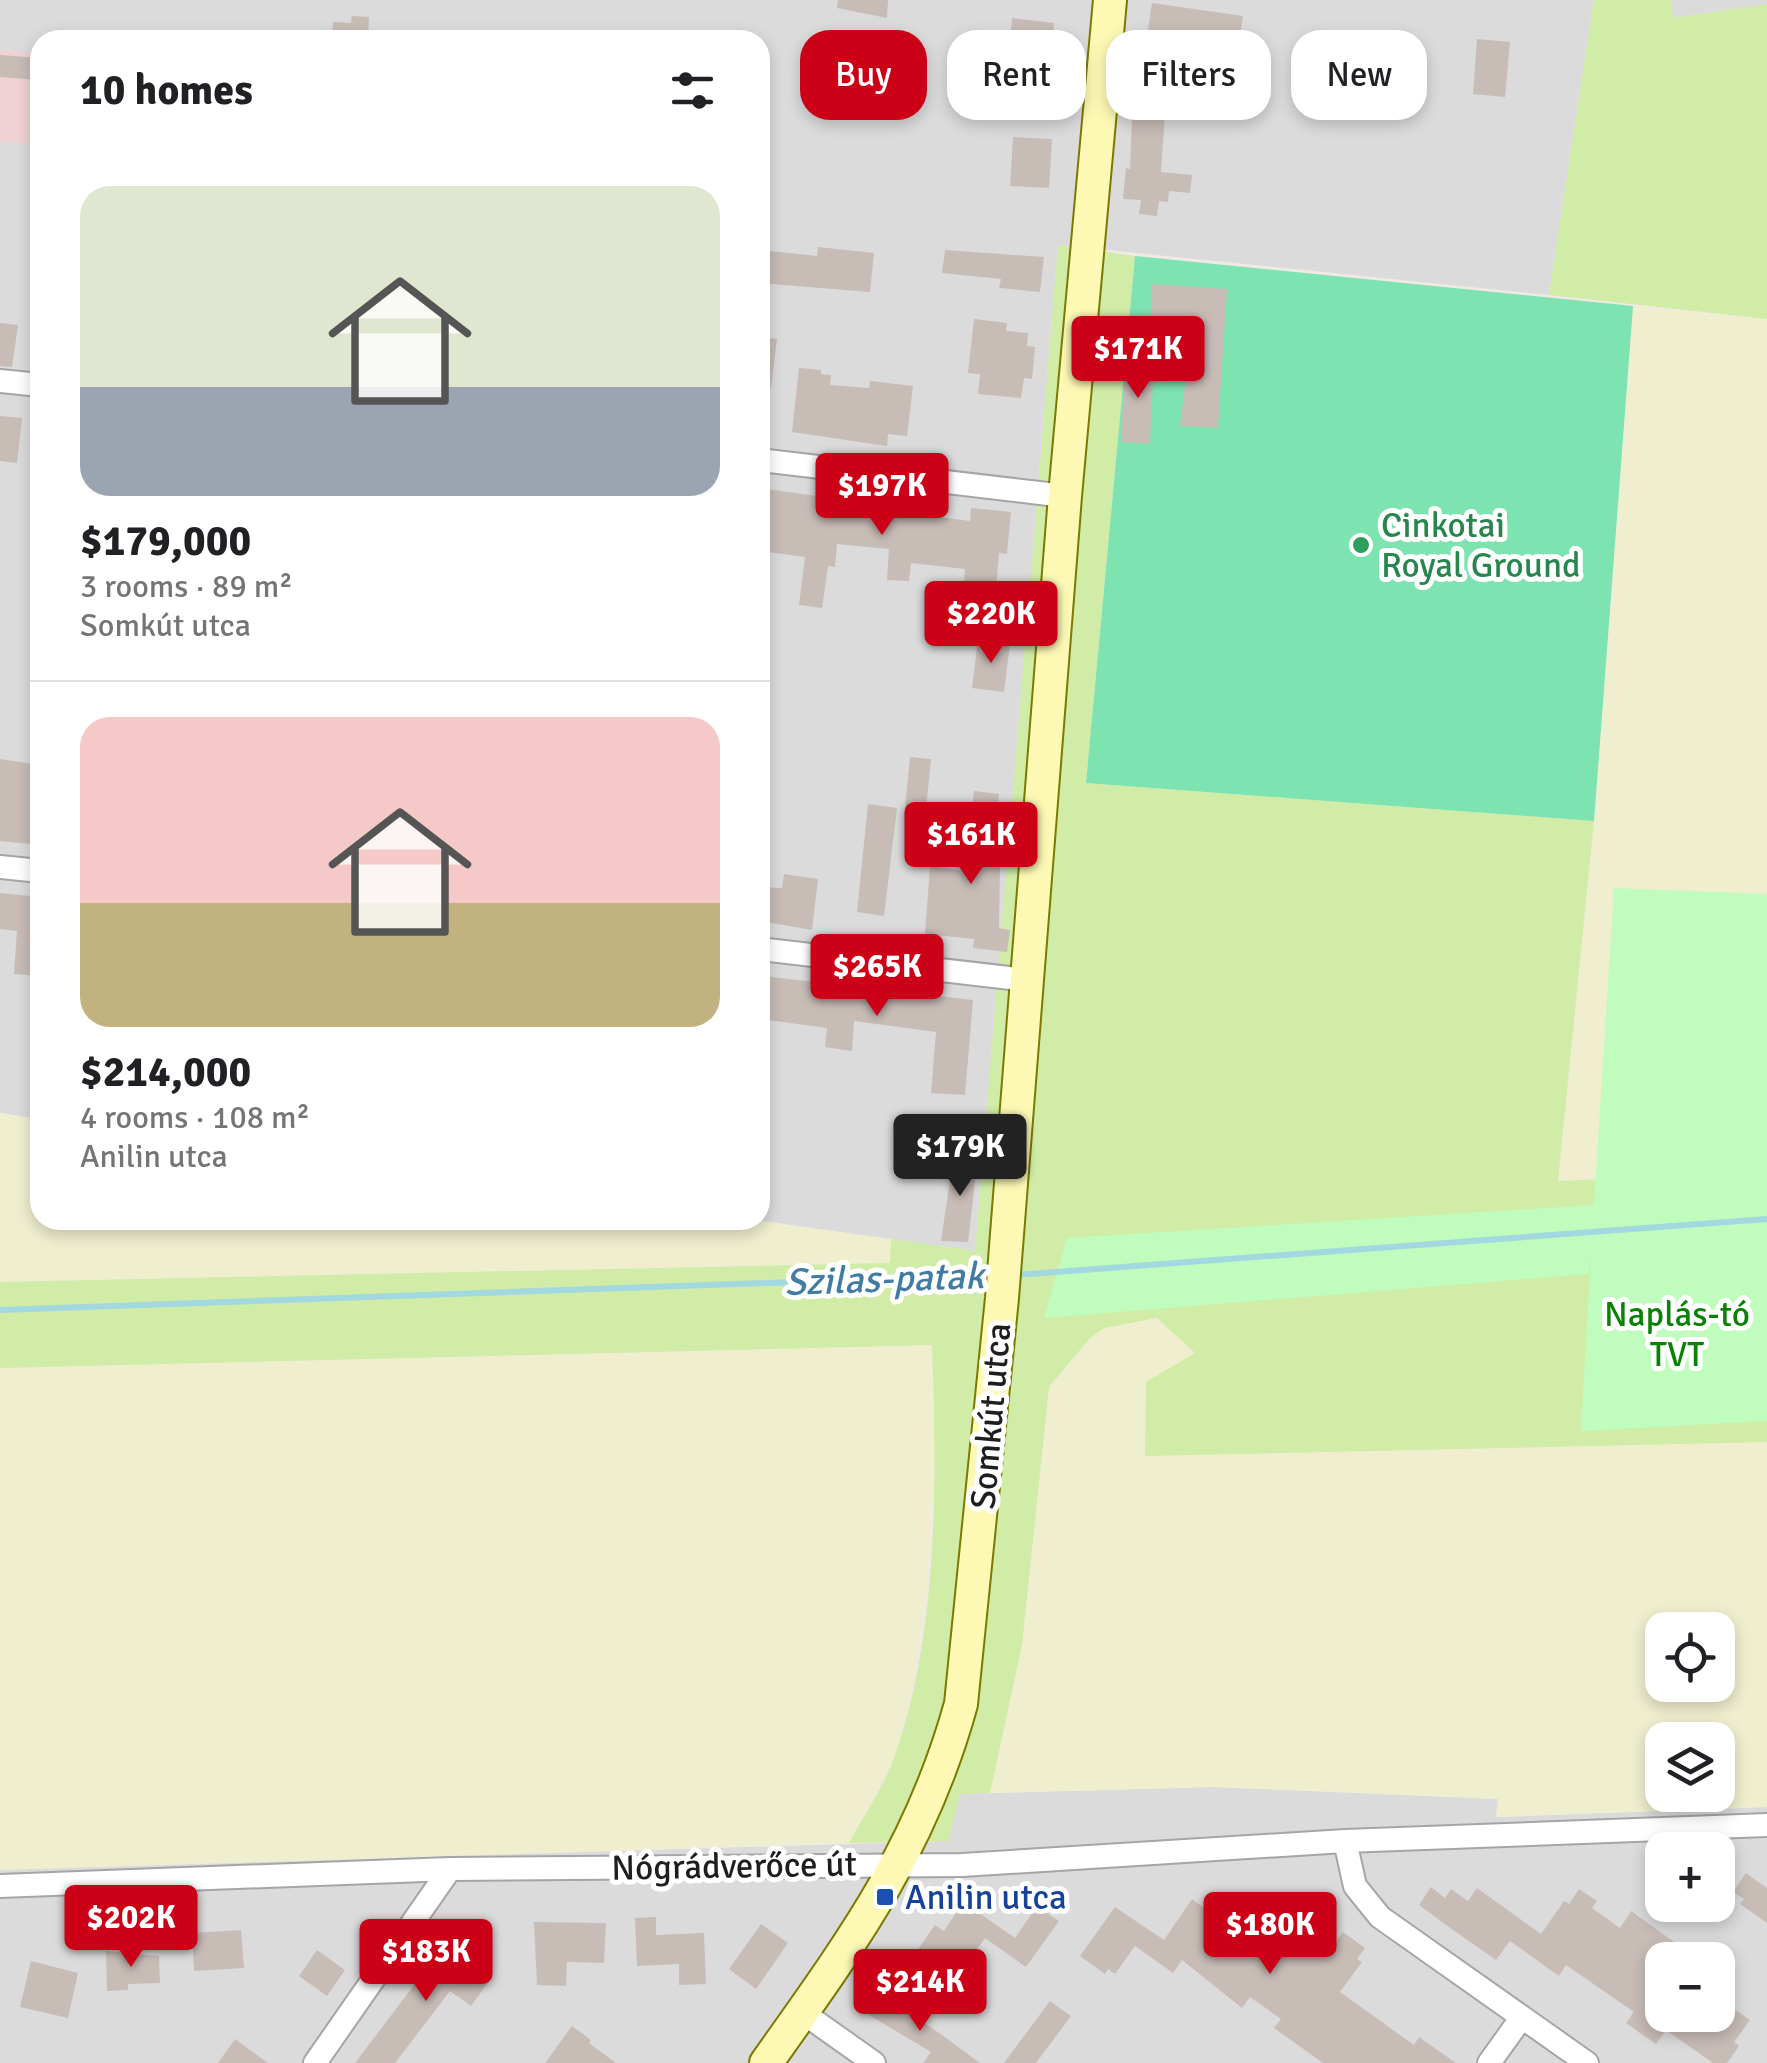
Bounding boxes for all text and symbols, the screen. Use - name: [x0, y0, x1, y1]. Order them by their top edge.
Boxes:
- chip: Buy: [800, 30, 927, 120]
- chip: Rent: [947, 30, 1086, 120]
- chip: Filters: [1106, 30, 1271, 120]
- chip: New: [1291, 30, 1427, 120]
- icon: filters: [665, 63, 720, 118]
- text: 10 homes: [80, 65, 253, 116]
- icon: home: [310, 251, 490, 431]
- pin: $171K: [1068, 316, 1208, 401]
- text: $171K: [1094, 329, 1182, 368]
- pin: $197K: [812, 453, 952, 538]
- text: $197K: [838, 466, 926, 505]
- place label: Cinkotai Royal Ground: [1381, 504, 1581, 587]
- text: $179,000: [80, 516, 251, 567]
- marker: Cinkotai Royal Ground: [1350, 534, 1372, 556]
- text: 3 rooms · 89 m²: [80, 567, 293, 606]
- pin: $220K: [921, 581, 1061, 666]
- text: $220K: [947, 594, 1035, 633]
- text: Somkút utca: [80, 606, 251, 645]
- icon: home: [310, 782, 490, 962]
- pin: $161K: [901, 802, 1041, 887]
- text: $161K: [927, 815, 1015, 854]
- pin: $265K: [807, 934, 947, 1019]
- text: $265K: [833, 947, 921, 986]
- text: $214,000: [80, 1047, 251, 1098]
- text: 4 rooms · 108 m²: [80, 1098, 310, 1137]
- pin: $179K: [890, 1114, 1030, 1199]
- text: $179K: [916, 1127, 1004, 1166]
- text: Anilin utca: [80, 1137, 228, 1176]
- water label: Szilas-patak: [784, 1252, 987, 1306]
- park label: Naplás-tó TVT: [1604, 1293, 1750, 1376]
- street label: Somkút utca: [961, 1321, 1021, 1511]
- map controls: [1645, 1612, 1735, 2032]
- button: locate: [1645, 1612, 1735, 1702]
- button: layers: [1645, 1722, 1735, 1812]
- button: +: [1645, 1832, 1735, 1922]
- street label: Nógrádverőce út: [611, 1842, 857, 1890]
- place label: Anilin utca: [905, 1876, 1067, 1919]
- pin: $202K: [61, 1885, 201, 1970]
- marker: Anilin utca: [874, 1886, 896, 1908]
- pin: $180K: [1200, 1892, 1340, 1977]
- text: $202K: [87, 1898, 175, 1937]
- text: $180K: [1226, 1905, 1314, 1944]
- pin: $183K: [356, 1919, 496, 2004]
- text: $183K: [382, 1932, 470, 1971]
- button: −: [1645, 1942, 1735, 2032]
- pin: $214K: [850, 1949, 990, 2034]
- text: $214K: [876, 1962, 964, 2001]

